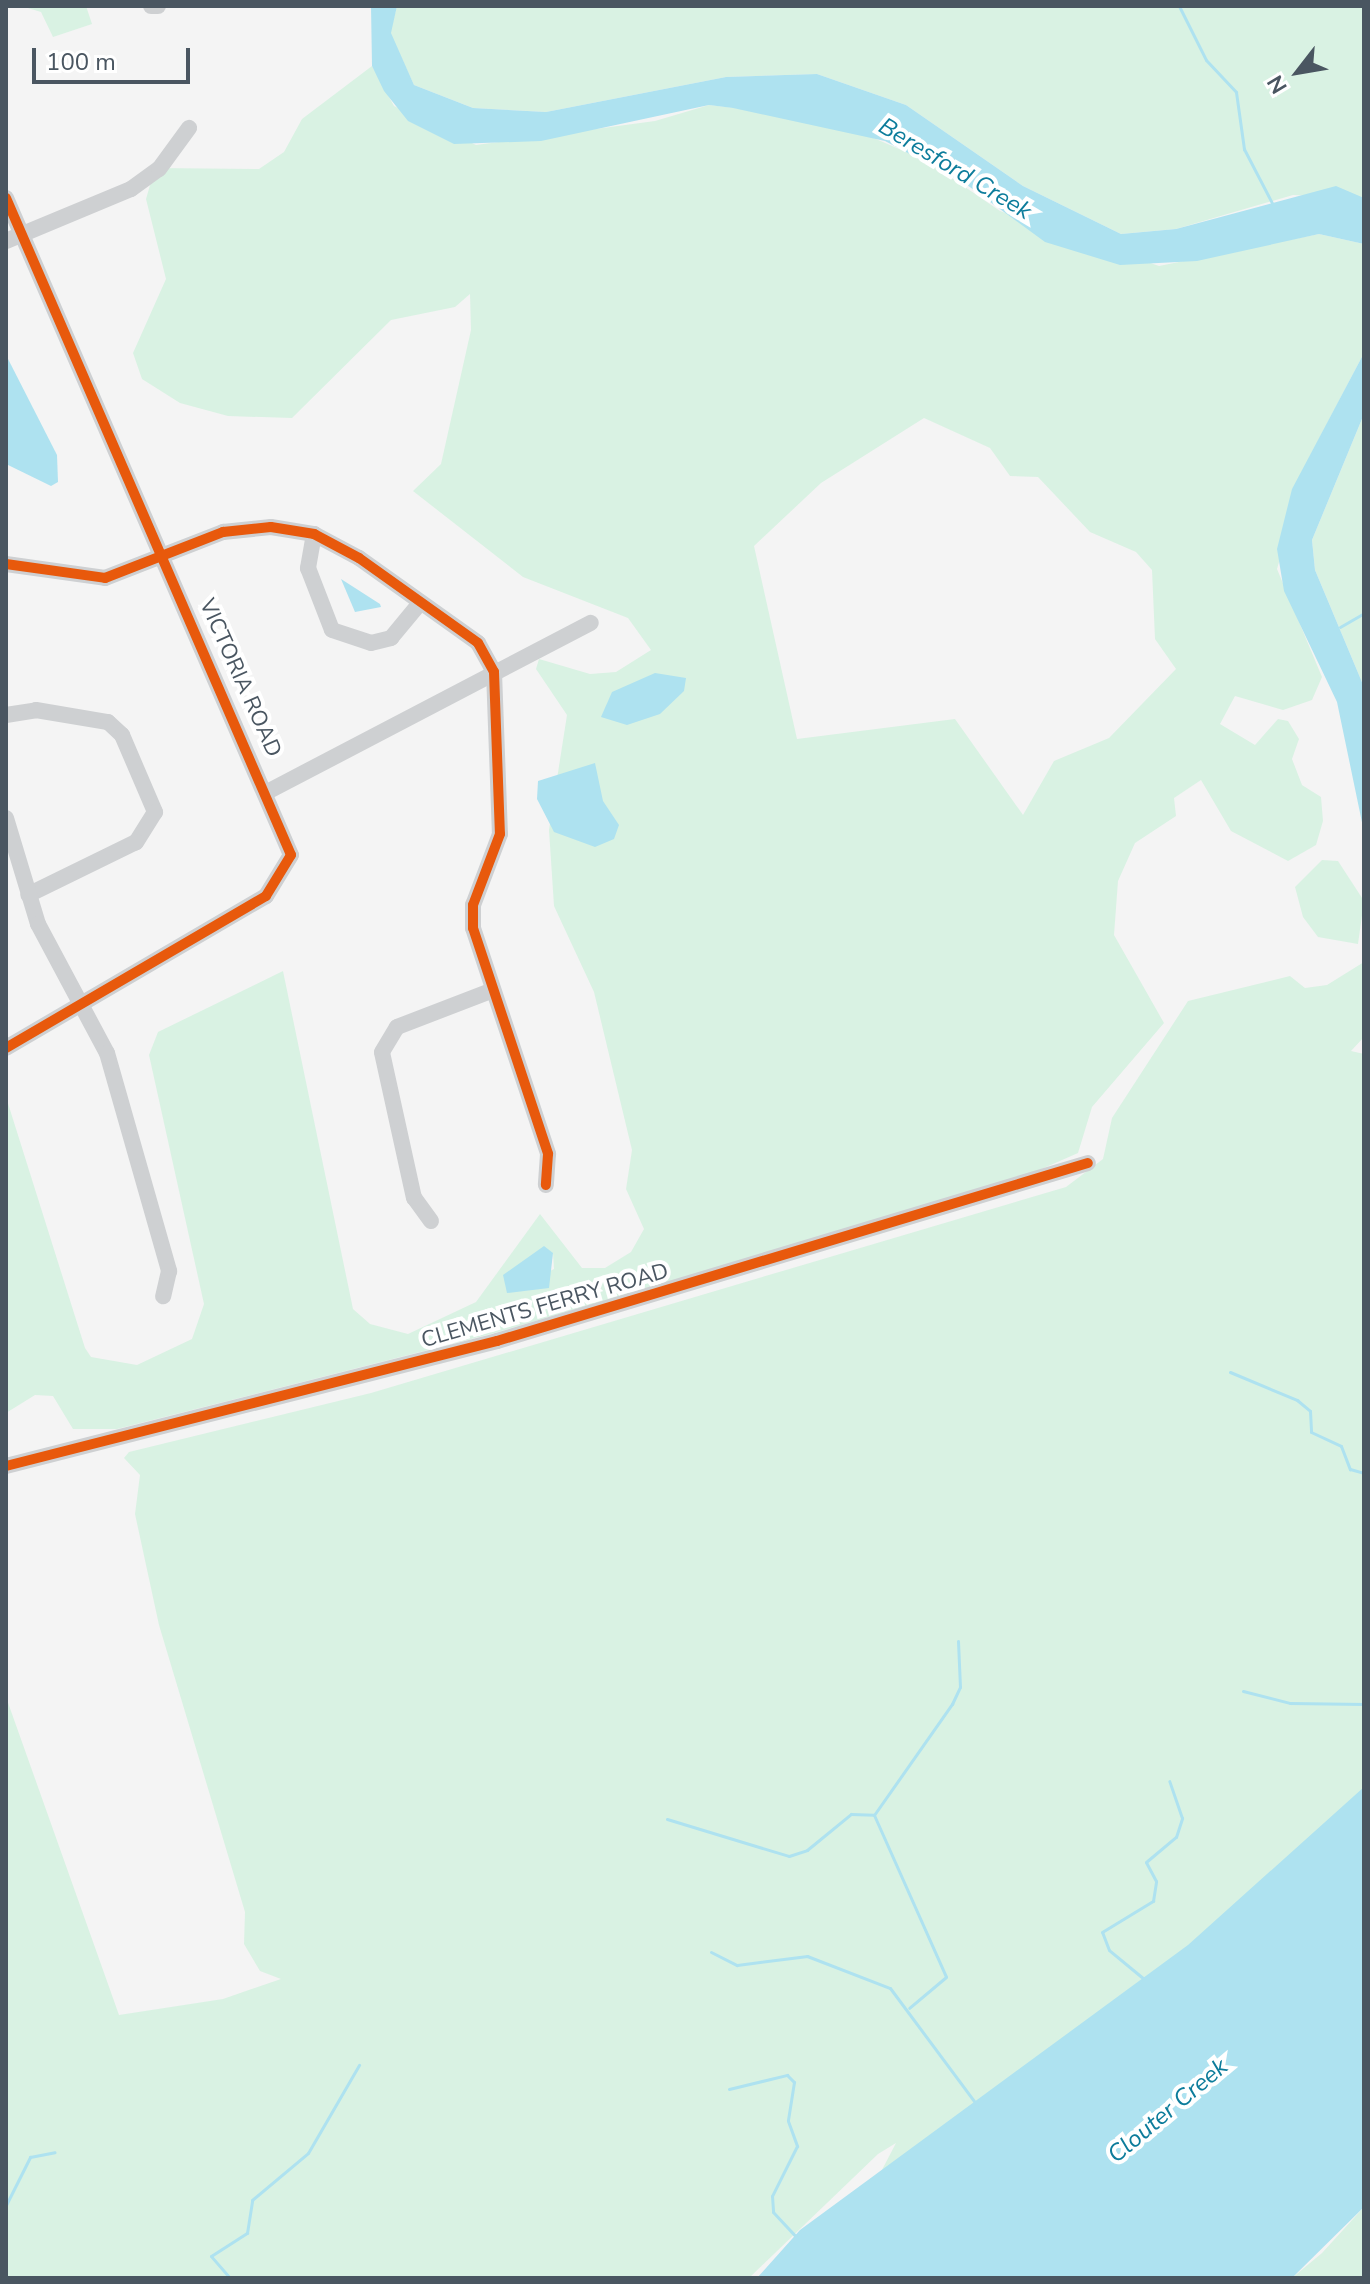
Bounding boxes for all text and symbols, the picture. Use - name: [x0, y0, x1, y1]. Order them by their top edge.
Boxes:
- scale bar: [36, 32, 194, 82]
- north arrow: [1258, 32, 1338, 112]
- text: 100 m: [46, 46, 116, 78]
- text: N: [1260, 70, 1295, 99]
- water label: Beresford Creek: [873, 112, 1037, 226]
- street label: VICTORIA ROAD: [193, 595, 287, 761]
- street label: CLEMENTS FERRY ROAD: [418, 1258, 672, 1354]
- water label: Clouter Creek: [1102, 2052, 1234, 2170]

